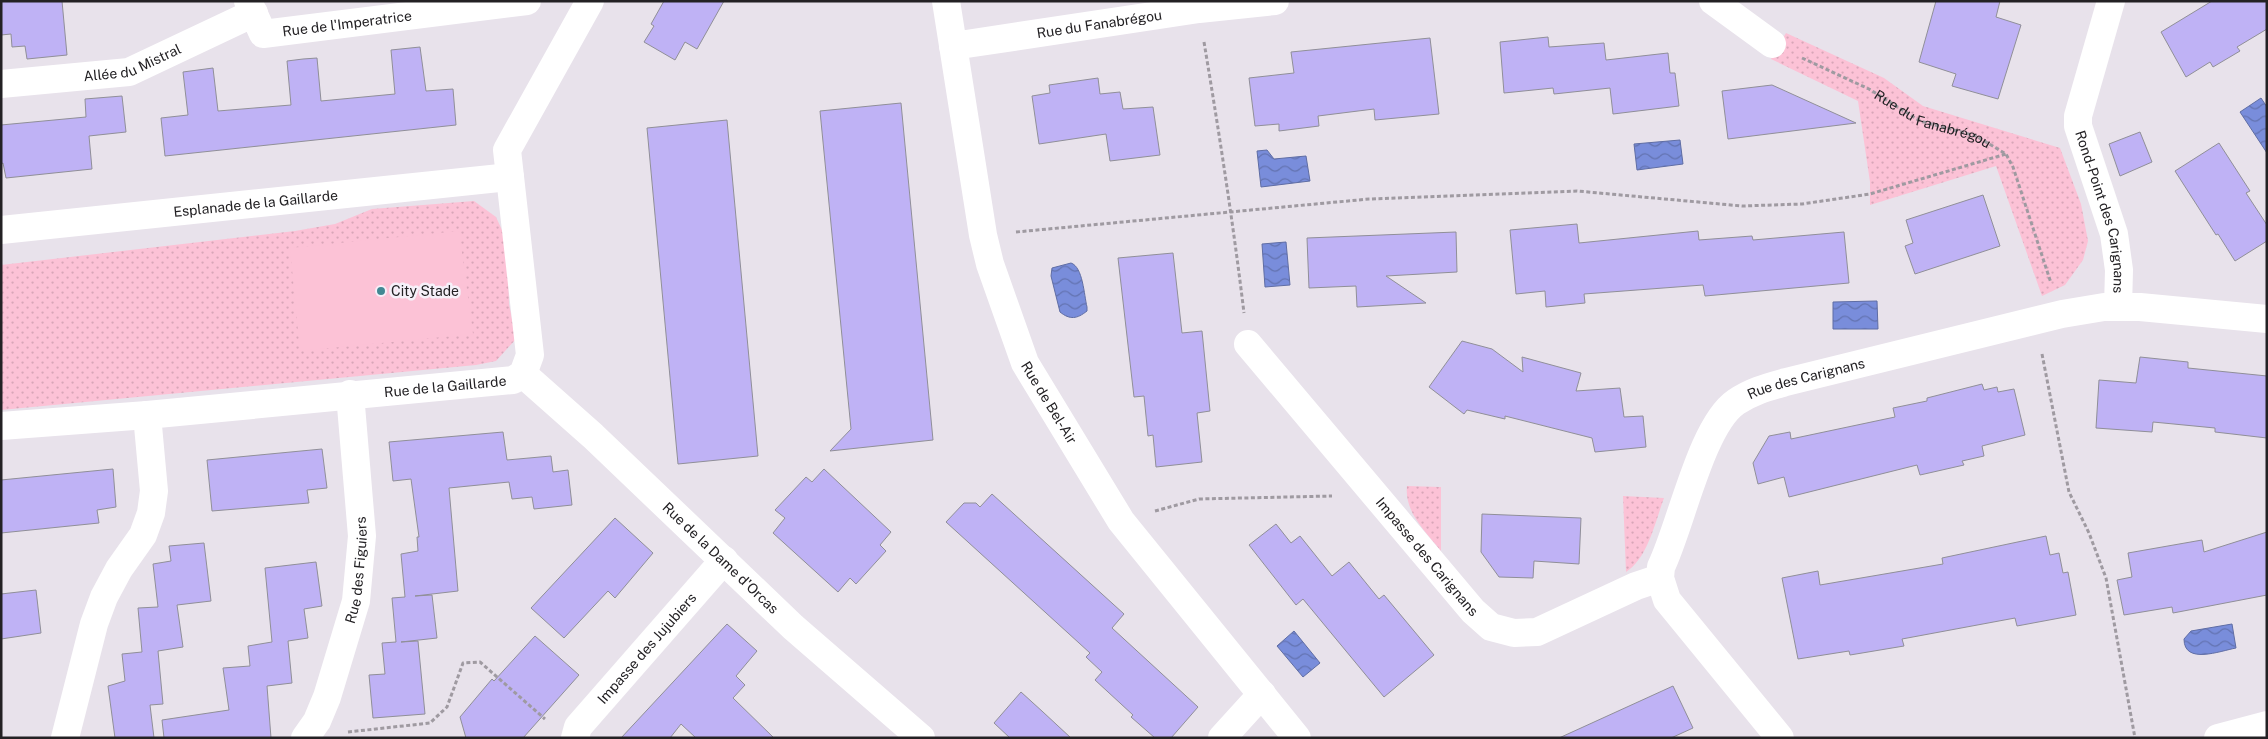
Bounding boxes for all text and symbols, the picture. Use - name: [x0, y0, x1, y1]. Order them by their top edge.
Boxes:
- street label: Rue de l'Imperatrice: [281, 7, 413, 40]
- street label: Rue du Fanabrégou: [1036, 7, 1163, 41]
- street label: Allée du Mistral: [83, 41, 184, 84]
- street label: Rue du Fanabrégou: [1872, 86, 1994, 151]
- street label: Rond-Point des Carignans: [2072, 128, 2127, 293]
- street label: Esplanade de la Gaillarde: [173, 187, 339, 220]
- place label: City Stade: [391, 283, 459, 299]
- marker: City Stade: [375, 285, 387, 297]
- street label: Rue des Carignans: [1745, 355, 1866, 402]
- street label: Rue de Bel-Air: [1018, 358, 1080, 447]
- street label: Rue de la Gaillarde: [383, 373, 507, 400]
- street label: Impasse des Carignans: [1373, 494, 1481, 619]
- street label: Rue de la Dame d'Orcas: [660, 499, 782, 617]
- street label: Rue des Figuiers: [342, 516, 370, 625]
- street label: Impasse des Jujubiers: [594, 590, 700, 707]

